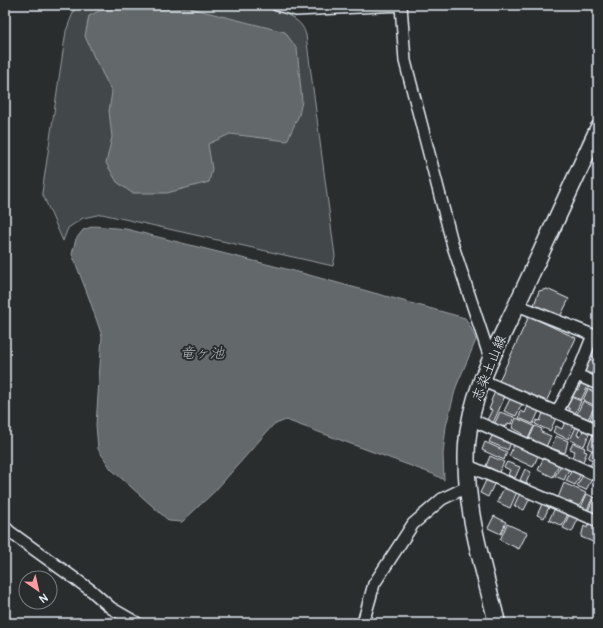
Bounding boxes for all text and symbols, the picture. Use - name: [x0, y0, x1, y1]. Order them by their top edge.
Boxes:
- street label: 志染土山線: [468, 332, 510, 404]
- water label: 竜ヶ池: [179, 344, 225, 363]
- north arrow: [18, 570, 58, 610]
- text: N: [36, 590, 50, 606]

